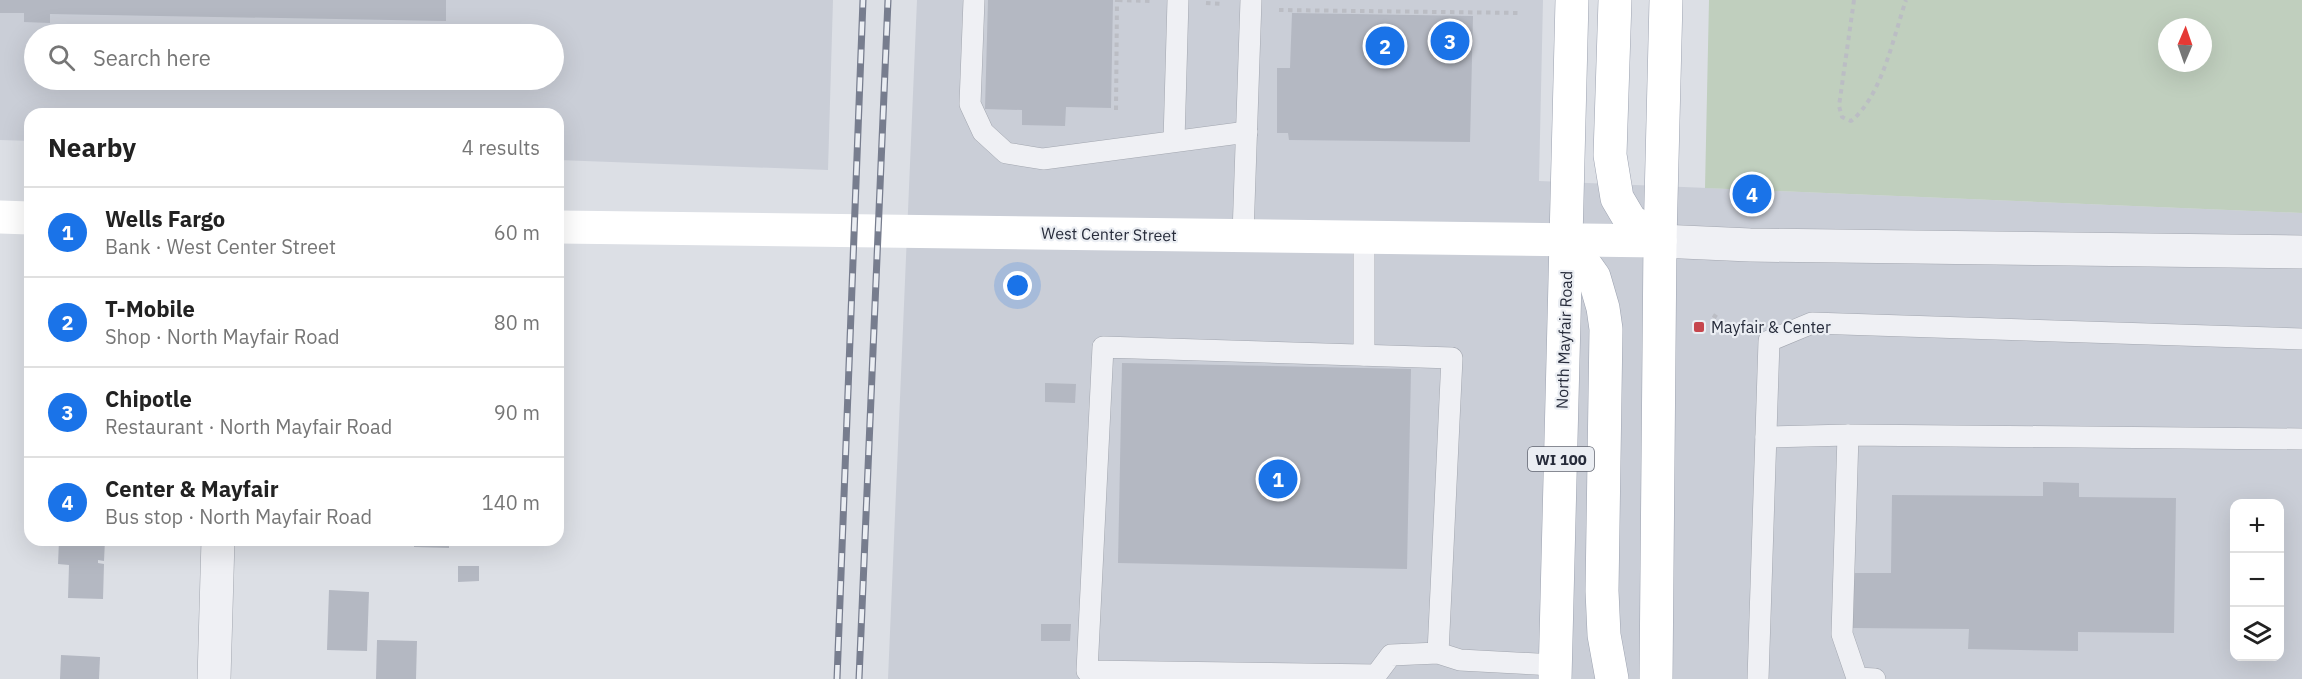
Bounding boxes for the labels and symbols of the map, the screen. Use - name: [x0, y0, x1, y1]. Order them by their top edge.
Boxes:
- pin: 3: [1430, 18, 1470, 63]
- north arrow: [2158, 18, 2212, 72]
- pin: 2: [1366, 24, 1404, 68]
- pin: 4: [1732, 172, 1772, 216]
- street label: West Center Street: [1041, 223, 1177, 245]
- your location: [1003, 271, 1032, 300]
- street label: North Mayfair Road: [1552, 271, 1576, 409]
- place label: Mayfair & Center: [1711, 317, 1831, 337]
- marker: Mayfair & Center: [1692, 320, 1706, 334]
- road number: WI 100: [1528, 447, 1594, 471]
- pin: 1: [1258, 456, 1298, 502]

